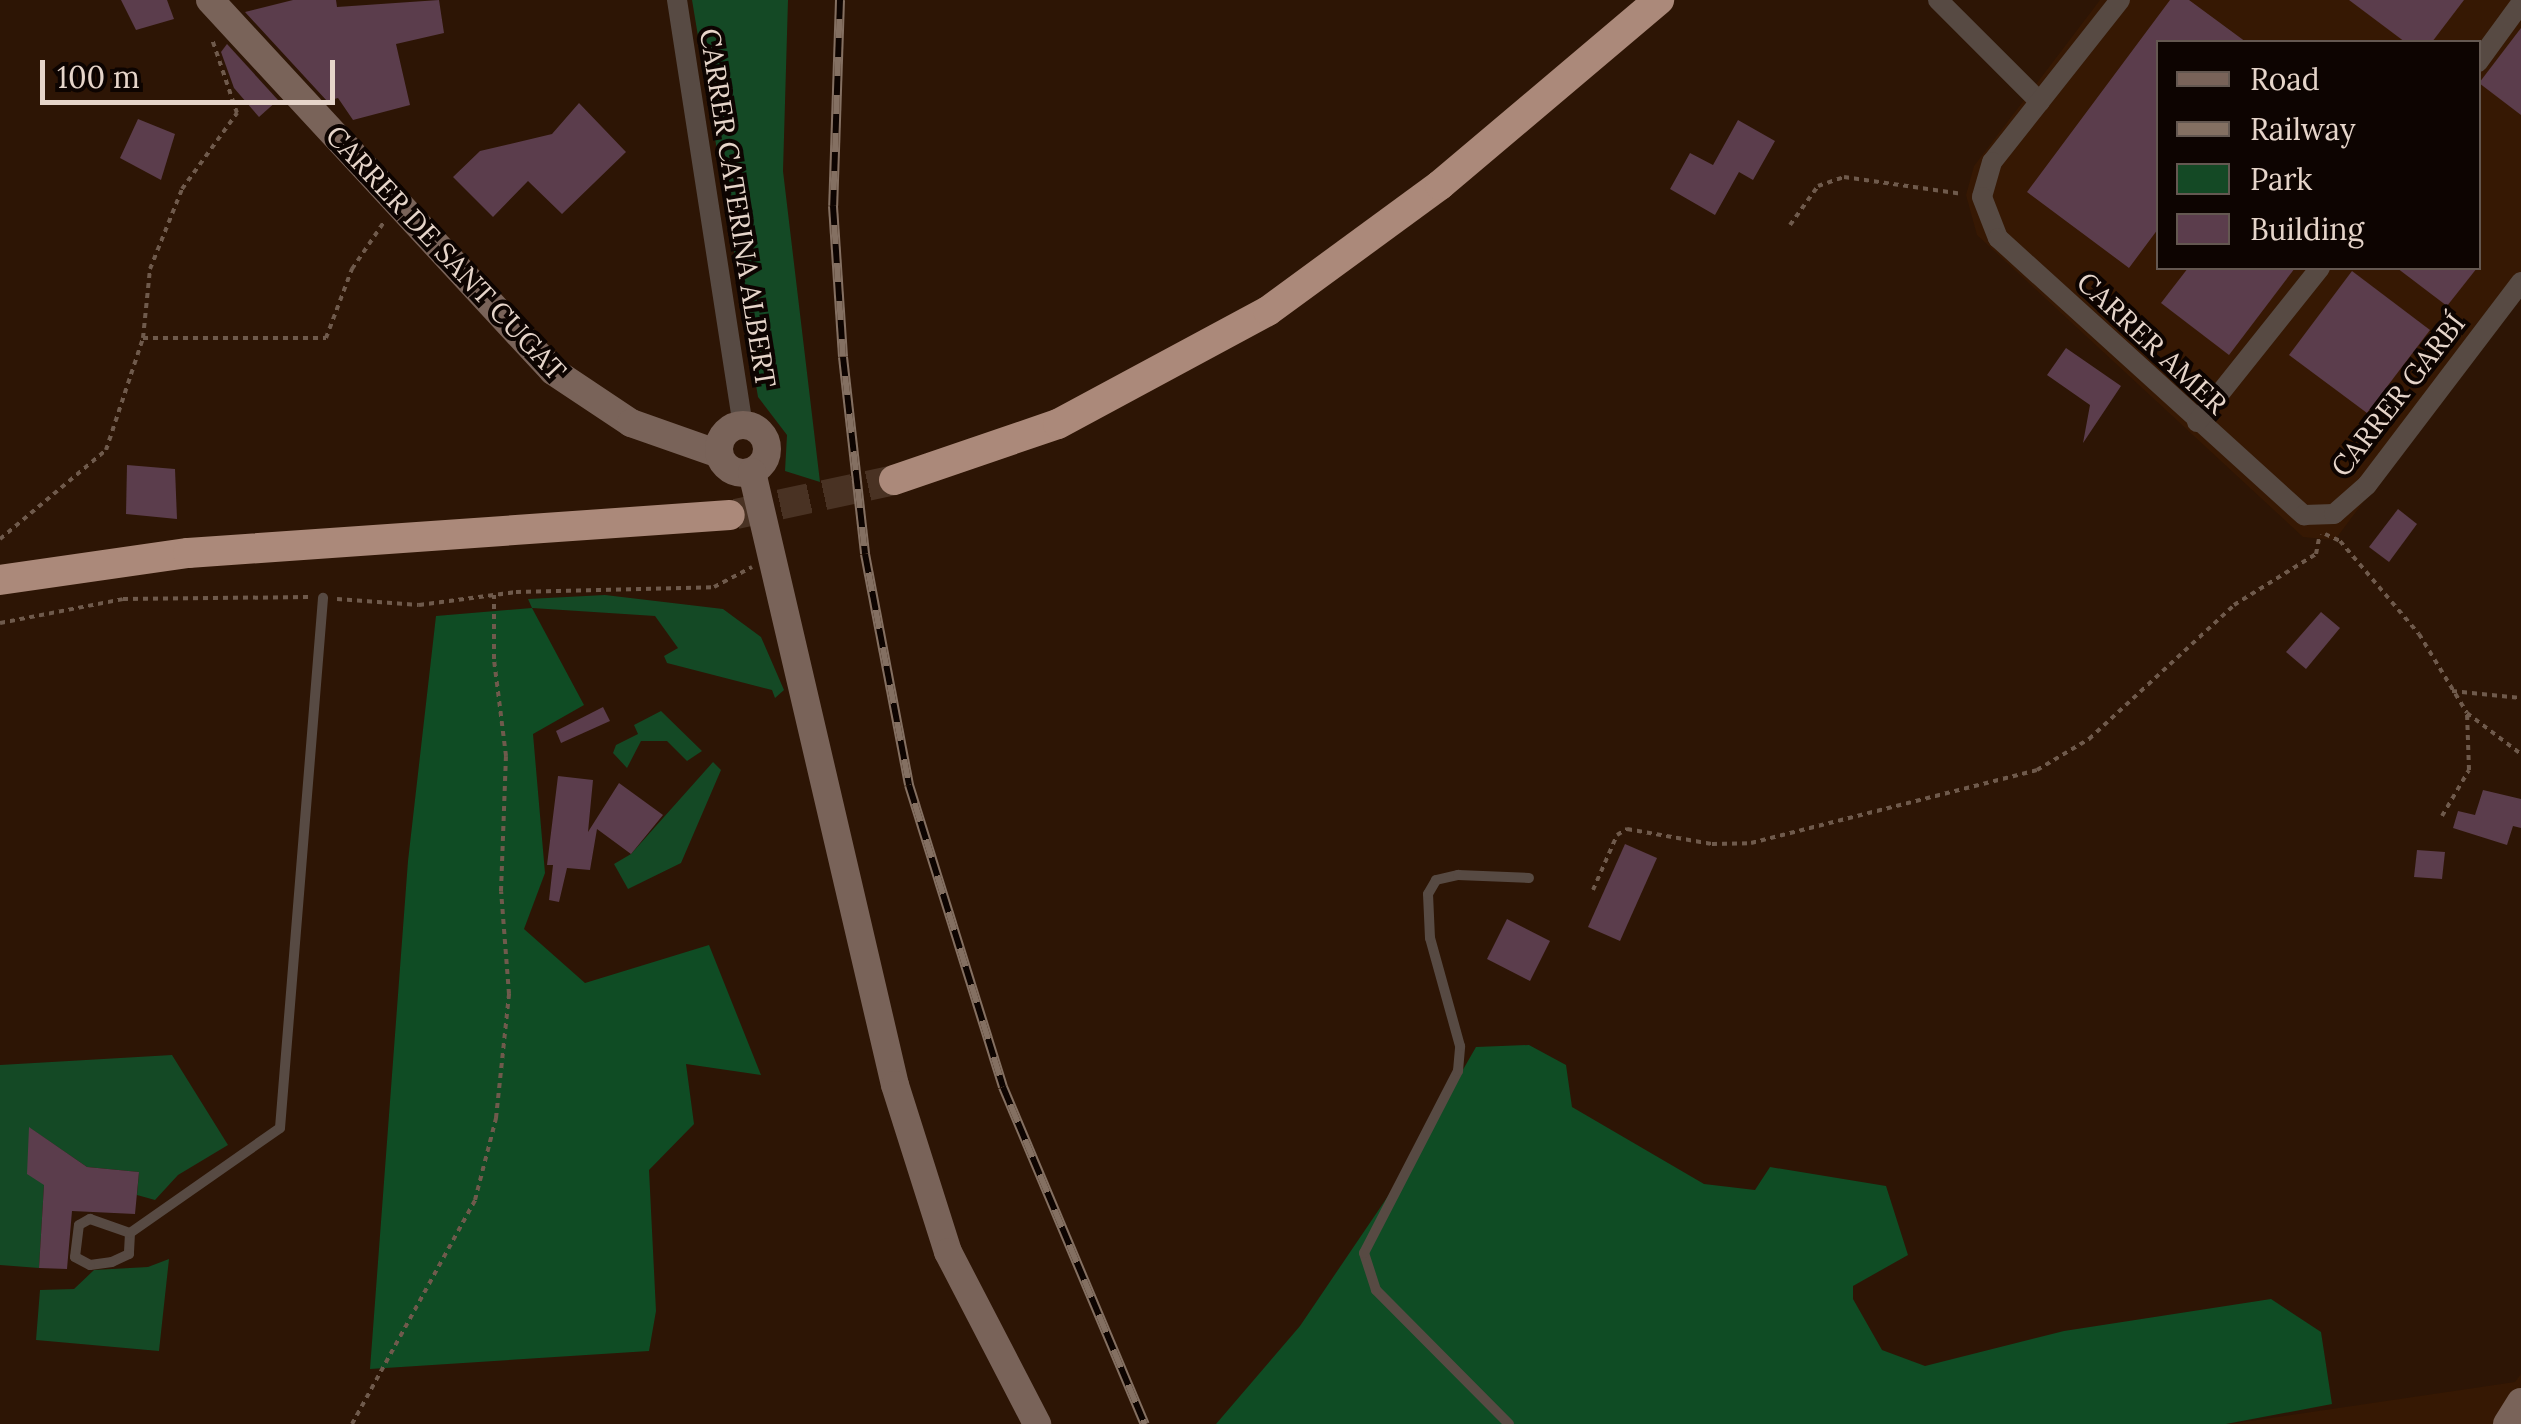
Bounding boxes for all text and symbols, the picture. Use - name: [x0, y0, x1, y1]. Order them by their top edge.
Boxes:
- street label: CARRER CATERINA ALBERT: [693, 26, 783, 390]
- scale bar: [45, 40, 340, 102]
- legend: [2156, 40, 2481, 270]
- text: 100 m: [57, 58, 140, 96]
- text: Road: [2250, 60, 2320, 98]
- text: Railway: [2250, 110, 2356, 148]
- street label: CARRER DE SANT CUGAT: [319, 119, 573, 387]
- text: Park: [2250, 160, 2312, 198]
- text: Building: [2250, 210, 2364, 248]
- street label: CARRER AMER: [2070, 265, 2234, 421]
- street label: CARRER GARBÍ: [2324, 307, 2472, 483]

